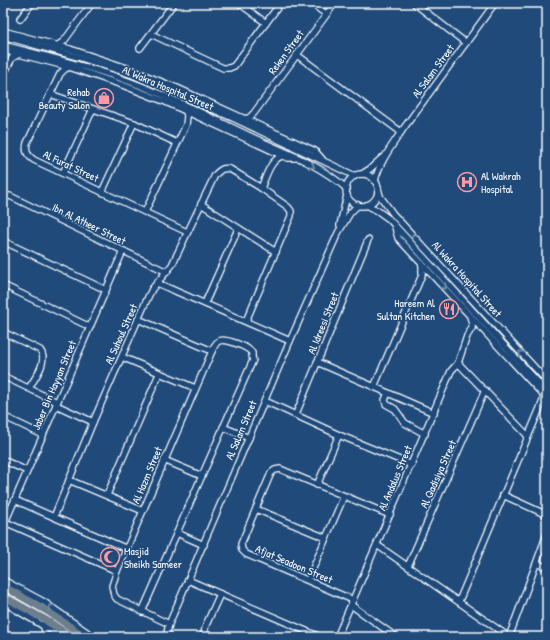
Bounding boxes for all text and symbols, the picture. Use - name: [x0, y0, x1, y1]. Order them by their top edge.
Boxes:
- street label: Reken Street: [265, 27, 307, 77]
- street label: Al Salam Street: [409, 41, 457, 101]
- street label: Al Wakra Hospital Street: [120, 62, 216, 114]
- place label: Rehab Beauty Salon: [39, 85, 90, 112]
- shop icon: Rehab Beauty Salon: [93, 87, 115, 109]
- street label: Al Furat Street: [41, 147, 101, 185]
- one-way arrow: [308, 161, 315, 169]
- place label: Al Wakrah Hospital: [481, 169, 521, 196]
- hospital icon: Al Wakrah Hospital: [456, 171, 478, 193]
- street label: Ibn Al Atheer Street: [50, 200, 128, 248]
- one-way arrow: [411, 233, 419, 241]
- street label: Al Wakra Hospital Street: [429, 238, 505, 320]
- one-way arrow: [439, 282, 447, 290]
- street label: Al Idreesi Street: [304, 290, 342, 356]
- place label: Hareem Al Sultan Kitchen: [377, 296, 435, 323]
- restaurant icon: Hareem Al Sultan Kitchen: [438, 298, 460, 320]
- street label: Al Suhoul Street: [101, 301, 141, 366]
- street label: Jaber Bin Hayyan Street: [29, 338, 79, 432]
- one-way arrow: [518, 350, 525, 357]
- street label: Al Salam Street: [222, 398, 260, 462]
- street label: Al Qadisiya Street: [417, 438, 459, 510]
- street label: Al Andalus Street: [375, 443, 415, 513]
- street label: Al Hazm Street: [129, 444, 165, 506]
- street label: Afjat Seadoon Street: [253, 541, 335, 587]
- place label: Masjid Sheikh Sameer: [124, 544, 183, 571]
- mosque icon: Masjid Sheikh Sameer: [99, 546, 121, 568]
- one-way arrow: [48, 604, 55, 611]

